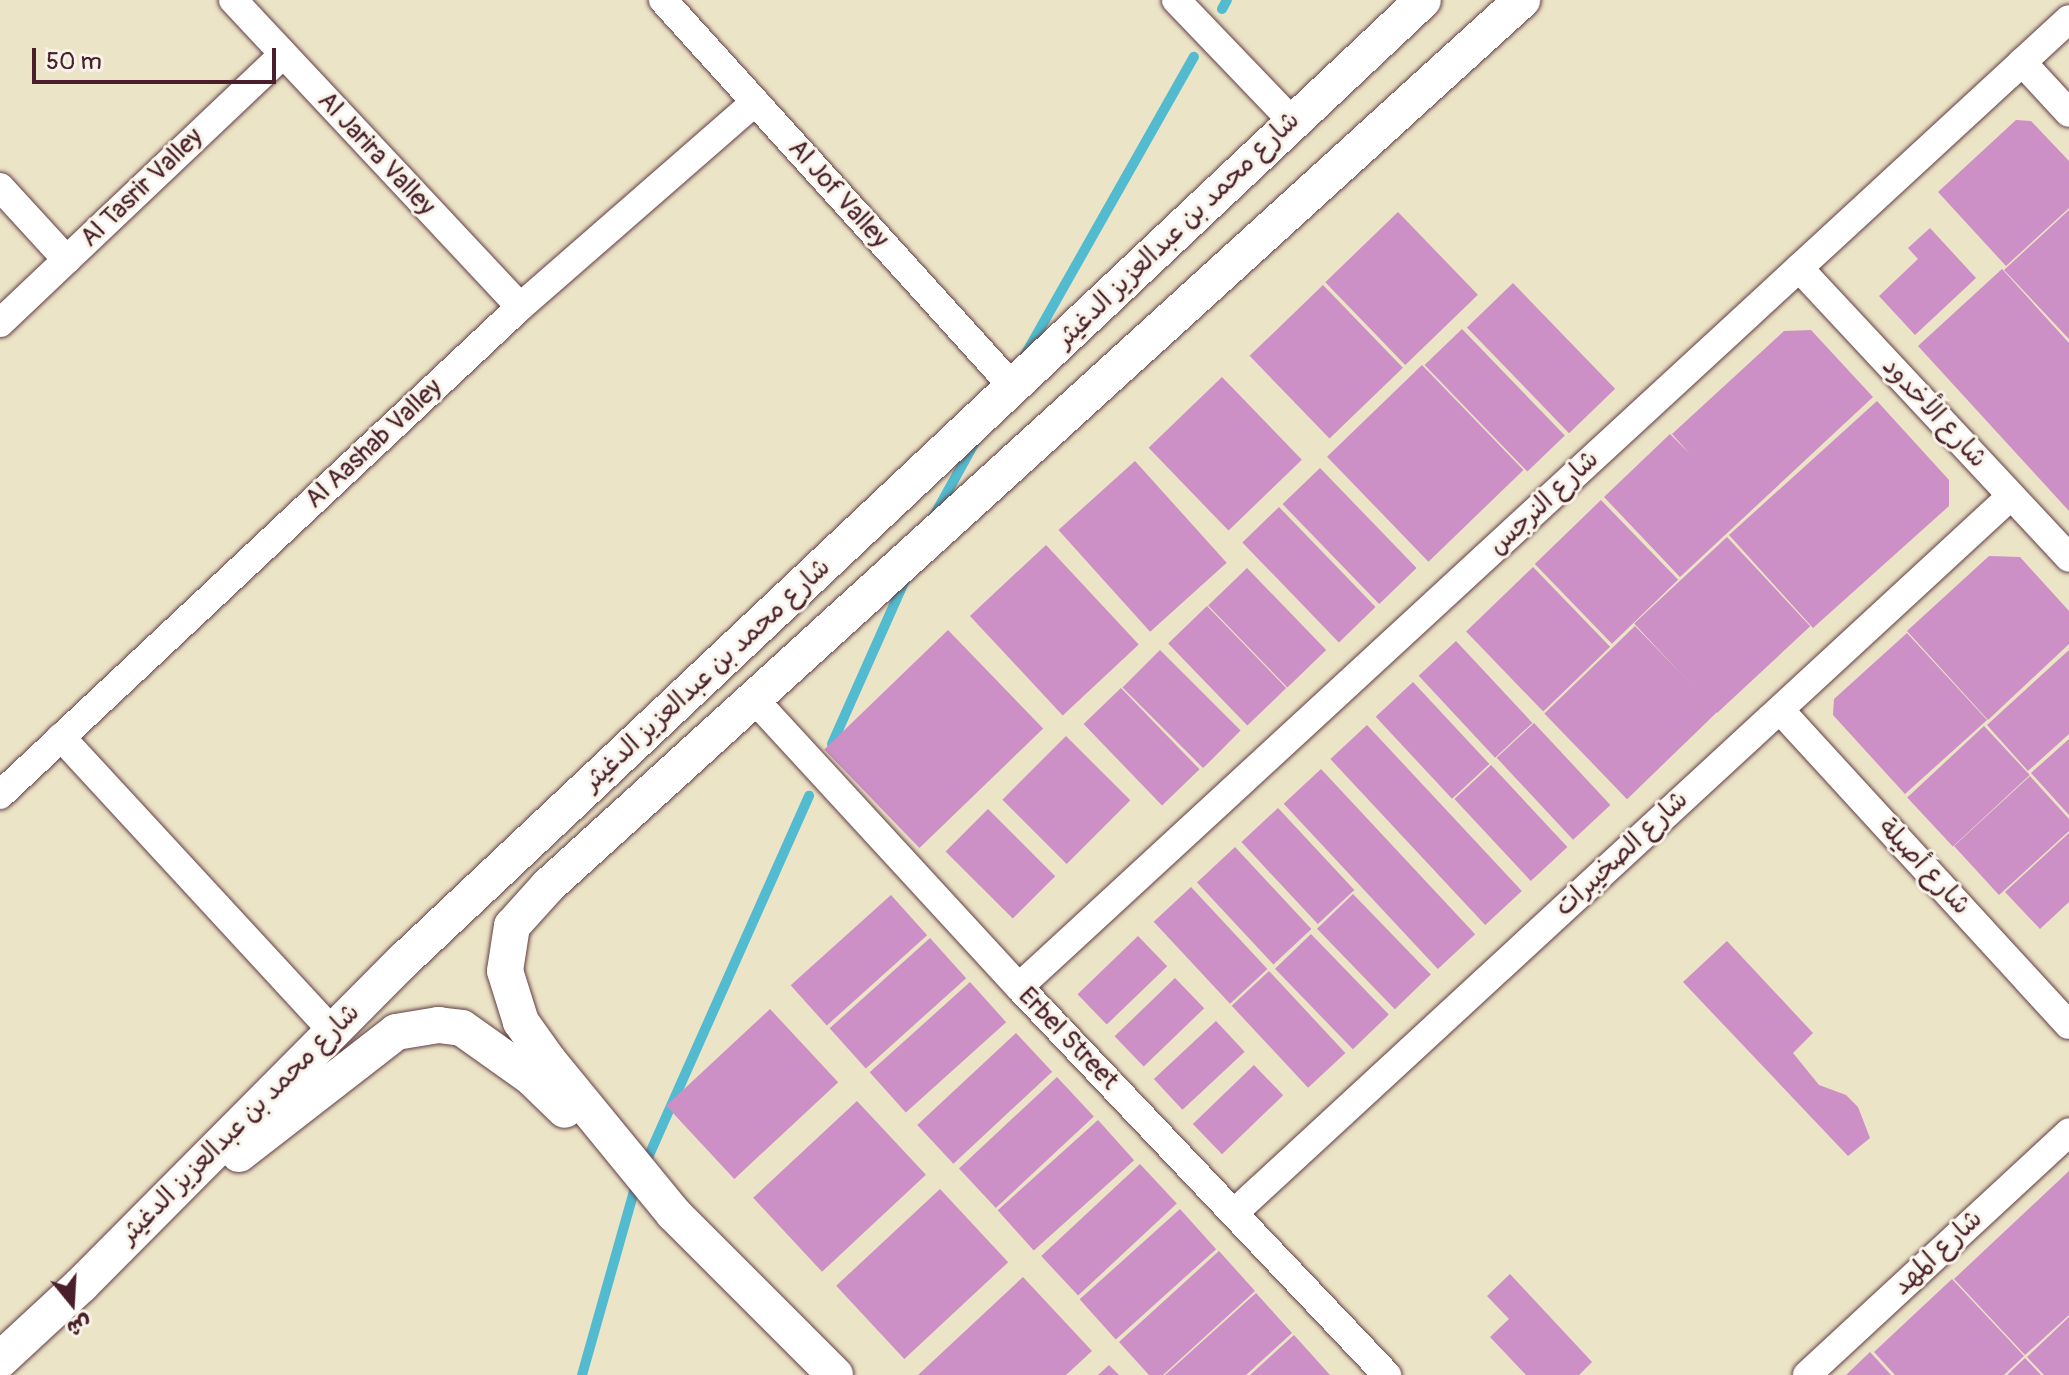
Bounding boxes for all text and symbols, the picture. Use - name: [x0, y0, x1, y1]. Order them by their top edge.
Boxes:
- scale bar: [36, 32, 280, 82]
- text: 50 m: [46, 47, 102, 76]
- street label: Al Jarira Valley: [311, 86, 441, 222]
- street label: شارع محمد بن عبدالعزيز الدغيثر: [1050, 105, 1306, 355]
- street label: Al Tasrir Valley: [74, 122, 210, 254]
- street label: Al Jof Valley: [781, 133, 895, 255]
- street label: شارع الأخدود: [1875, 351, 1993, 475]
- street label: Al Aashab Valley: [299, 373, 449, 515]
- street label: شارع النرجس: [1482, 444, 1606, 562]
- street label: شارع محمد بن عبدالعزيز الدغيثر: [577, 552, 837, 798]
- street label: شارع الصخيبرات: [1549, 785, 1695, 923]
- street label: شارع أصيلة: [1872, 812, 1976, 922]
- street label: Erbel Street: [1011, 981, 1125, 1097]
- street label: شارع محمد بن عبدالعزيز الدغيثر: [113, 997, 367, 1251]
- street label: شارع المهد: [1887, 1204, 1989, 1302]
- north arrow: [32, 1263, 112, 1343]
- text: ش: [64, 1309, 95, 1343]

